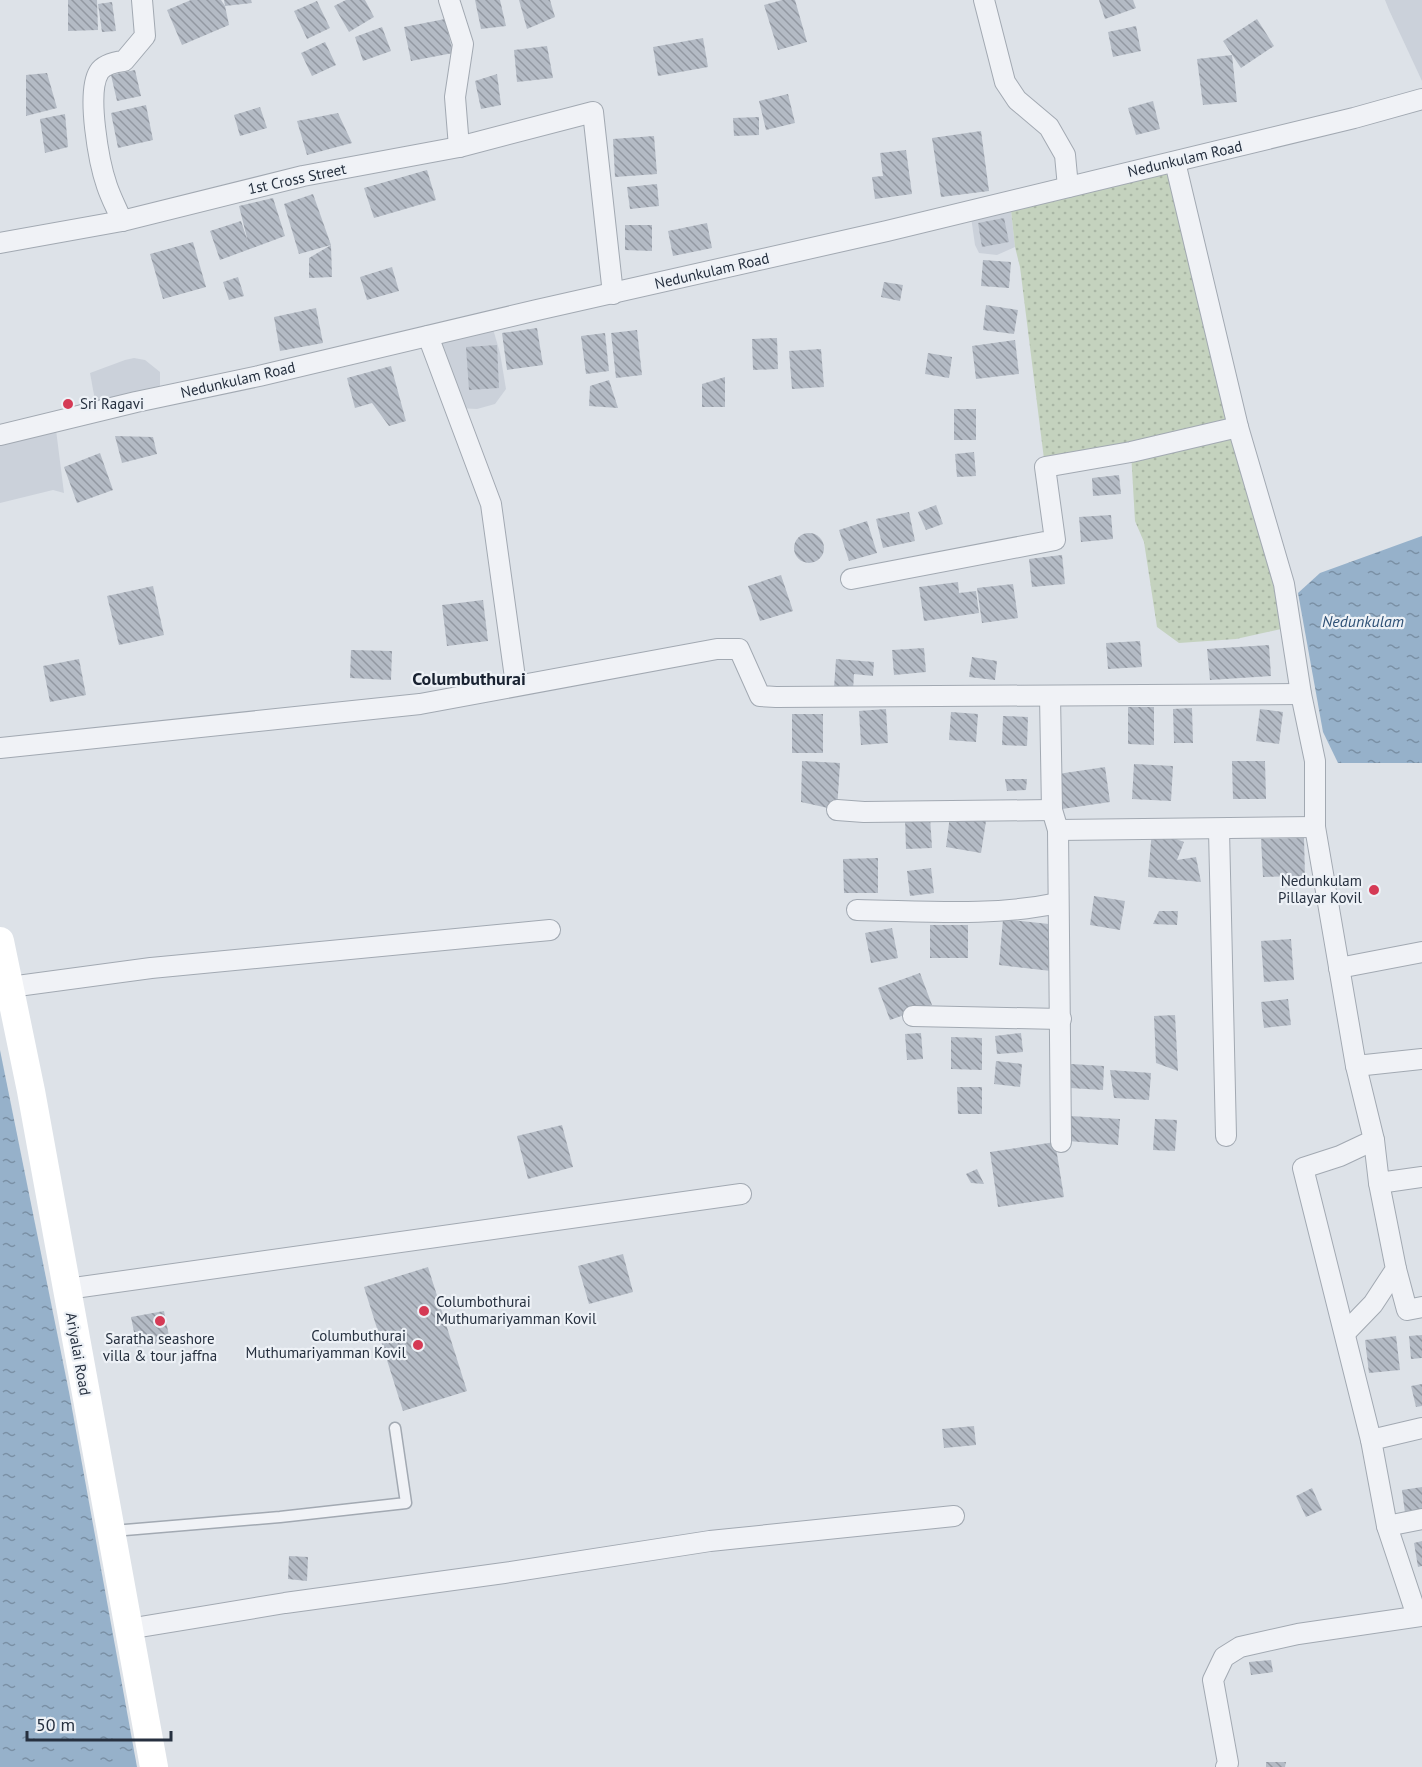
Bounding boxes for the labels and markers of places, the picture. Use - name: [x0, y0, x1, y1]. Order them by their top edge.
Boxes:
- place label: Sri Ragavi: [80, 394, 144, 413]
- marker: Sri Ragavi: [61, 397, 75, 411]
- place label: Nedunkulam Pillayar Kovil: [1278, 871, 1363, 907]
- marker: Nedunkulam Pillayar Kovil: [1367, 883, 1381, 897]
- place label: Columbothurai Muthumariyamman Kovil: [436, 1292, 597, 1328]
- marker: Columbothurai Muthumariyamman Kovil: [417, 1304, 431, 1318]
- marker: Saratha seashore villa & tour jaffna: [153, 1314, 167, 1328]
- place label: Columbuthurai Muthumariyamman Kovil: [246, 1326, 407, 1362]
- place label: Saratha seashore villa & tour jaffna: [103, 1329, 217, 1365]
- marker: Columbuthurai Muthumariyamman Kovil: [411, 1338, 425, 1352]

